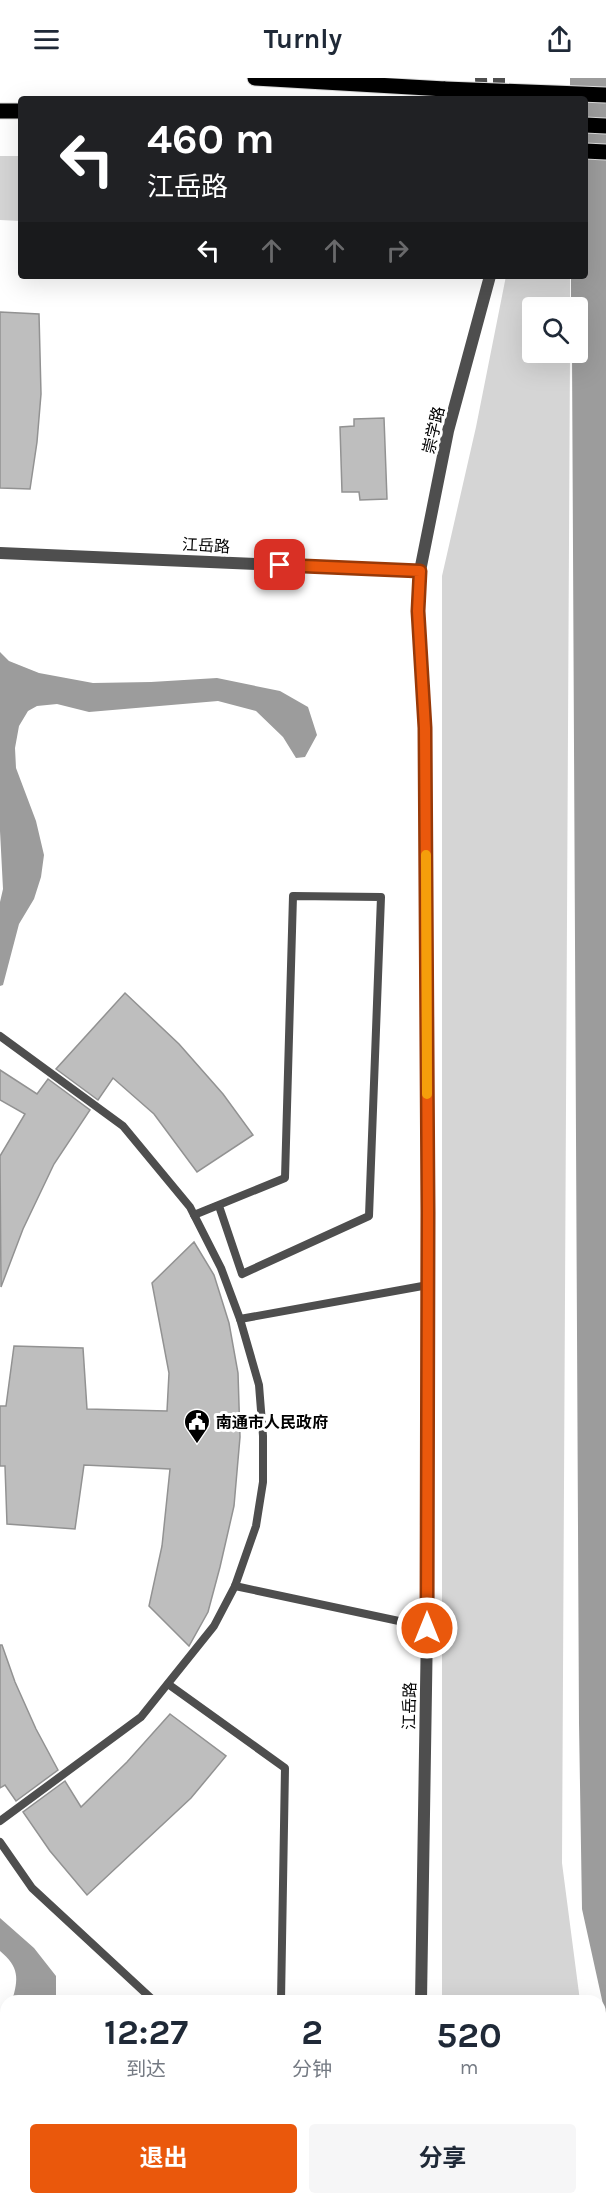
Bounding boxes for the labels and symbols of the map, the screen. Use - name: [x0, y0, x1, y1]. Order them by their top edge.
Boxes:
- street label: 崇学路: [419, 405, 448, 456]
- street label: 江岳路: [182, 535, 230, 556]
- pin: [254, 539, 305, 590]
- public building icon: 南通市人民政府: [182, 1407, 212, 1445]
- place label: 南通市人民政府: [216, 1413, 328, 1432]
- position arrow: [395, 1596, 459, 1660]
- street label: 江岳路: [400, 1682, 419, 1730]

